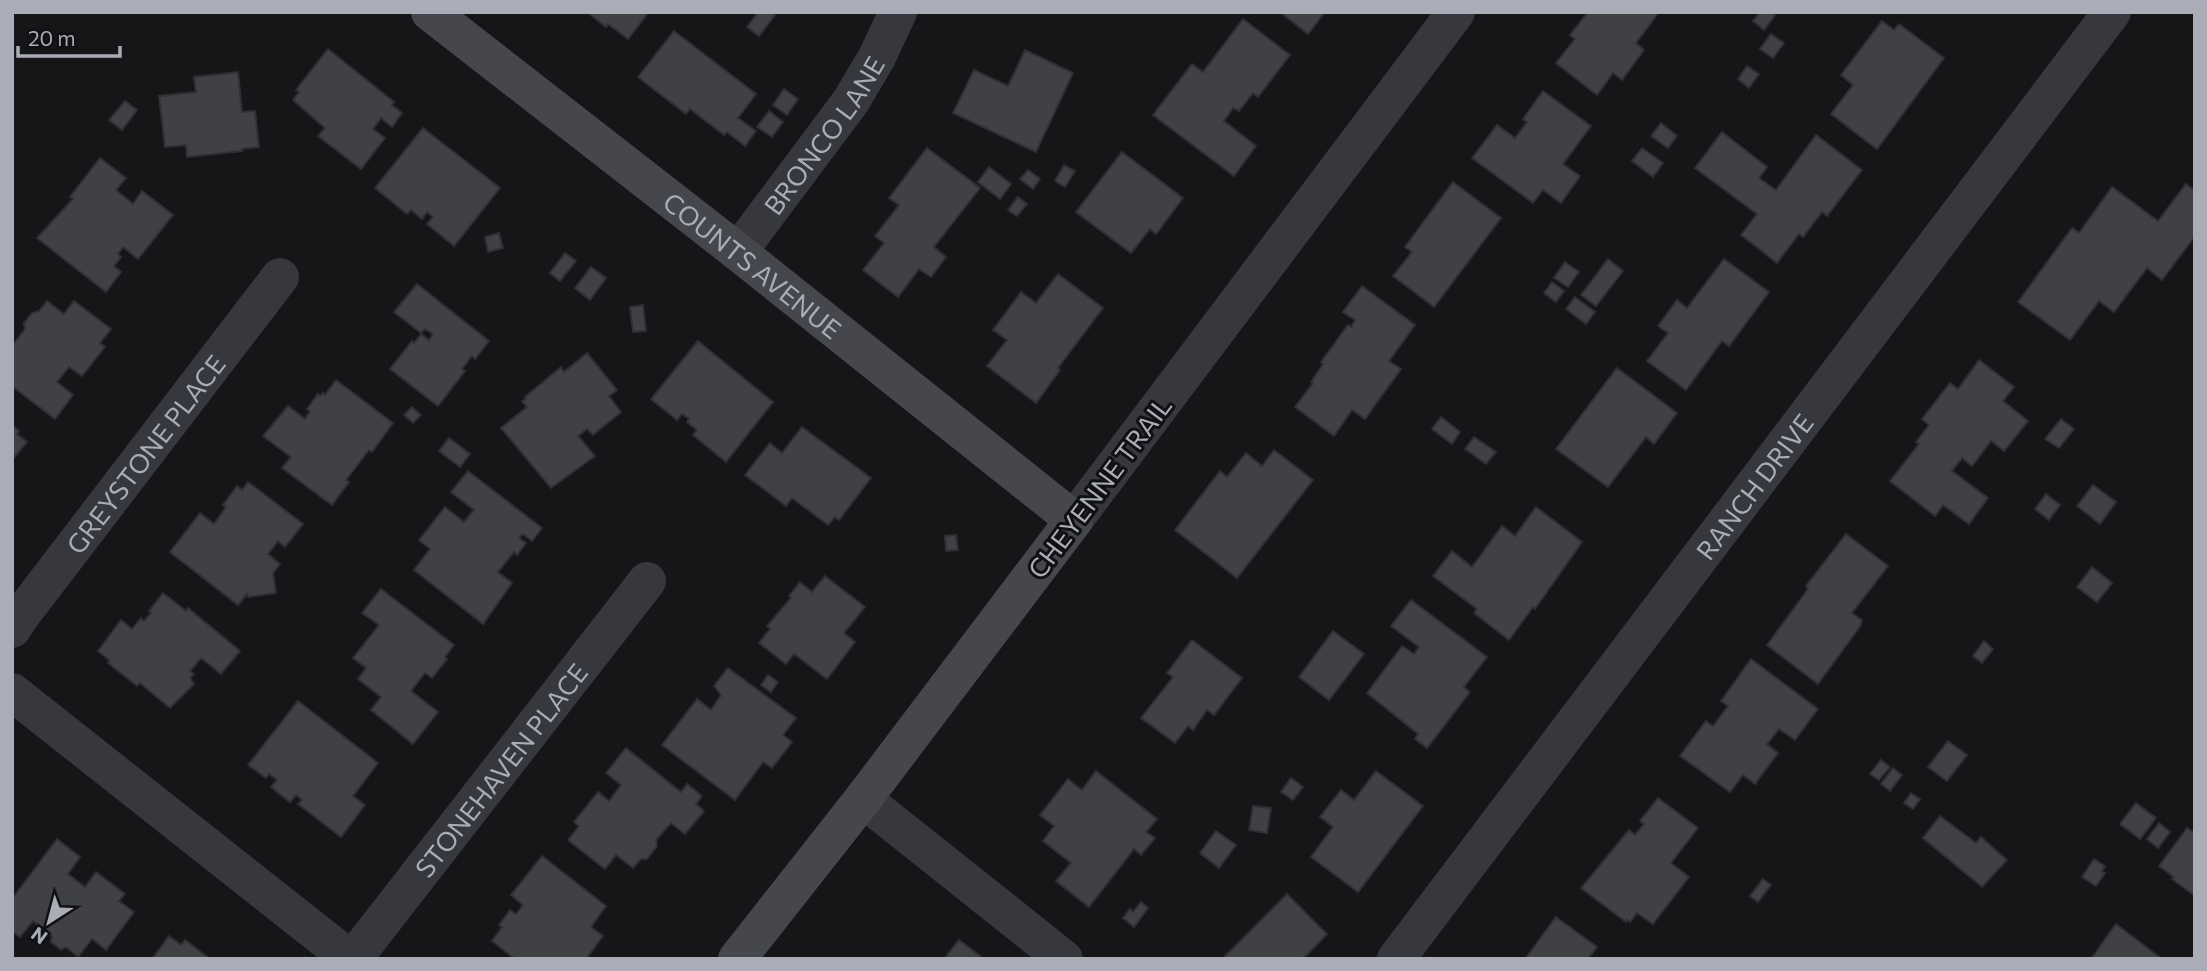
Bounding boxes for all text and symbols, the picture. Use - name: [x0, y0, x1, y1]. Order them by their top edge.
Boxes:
- scale bar: [18, 14, 119, 58]
- text: 20 m: [28, 25, 76, 50]
- street label: BRONCO LANE: [757, 50, 890, 220]
- street label: COUNTS AVENUE: [658, 185, 848, 344]
- street label: GREYSTONE PLACE: [59, 348, 231, 559]
- street label: CHEYENNE TRAIL: [1021, 390, 1177, 584]
- street label: RANCH DRIVE: [1689, 407, 1819, 565]
- street label: STONEHAVEN PLACE: [408, 657, 593, 883]
- north arrow: [14, 887, 84, 957]
- text: N: [26, 923, 51, 950]

